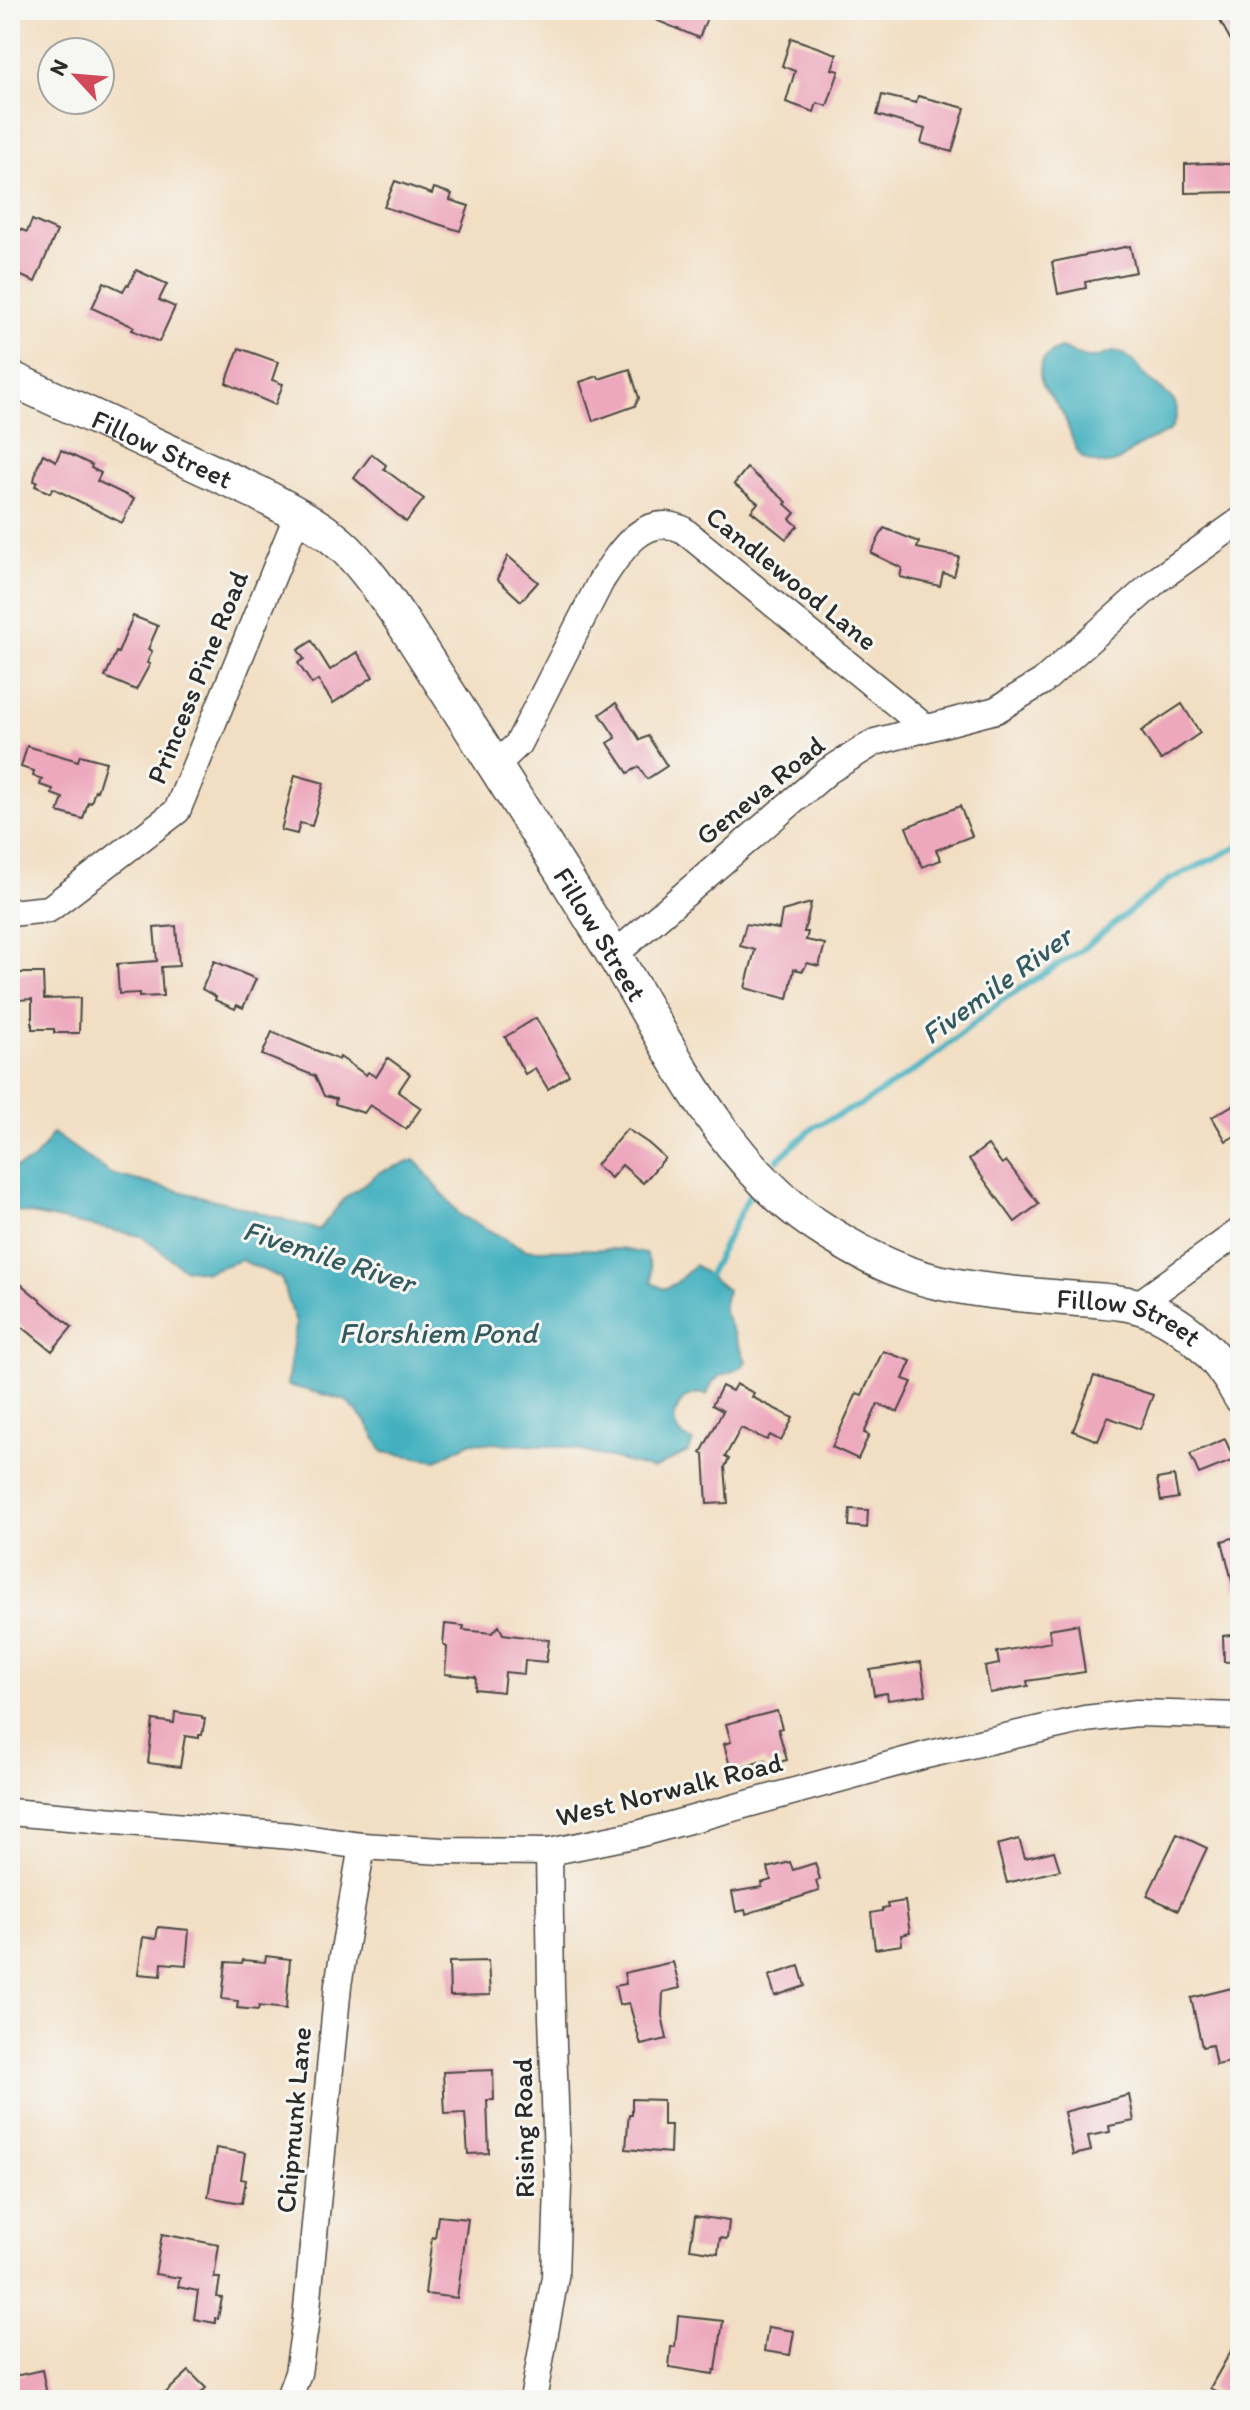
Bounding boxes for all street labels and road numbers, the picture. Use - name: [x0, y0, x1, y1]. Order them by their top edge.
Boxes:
- street label: Fillow Street: [87, 401, 238, 496]
- street label: Candlewood Lane: [699, 498, 885, 658]
- street label: Princess Pine Road: [139, 565, 255, 789]
- street label: Geneva Road: [689, 728, 831, 852]
- street label: Fillow Street: [546, 861, 655, 1007]
- street label: Fillow Street: [1056, 1280, 1209, 1353]
- street label: West Norwalk Road: [552, 1744, 786, 1834]
- street label: Chipmunk Lane: [268, 2025, 318, 2215]
- street label: Rising Road: [505, 2057, 541, 2199]

